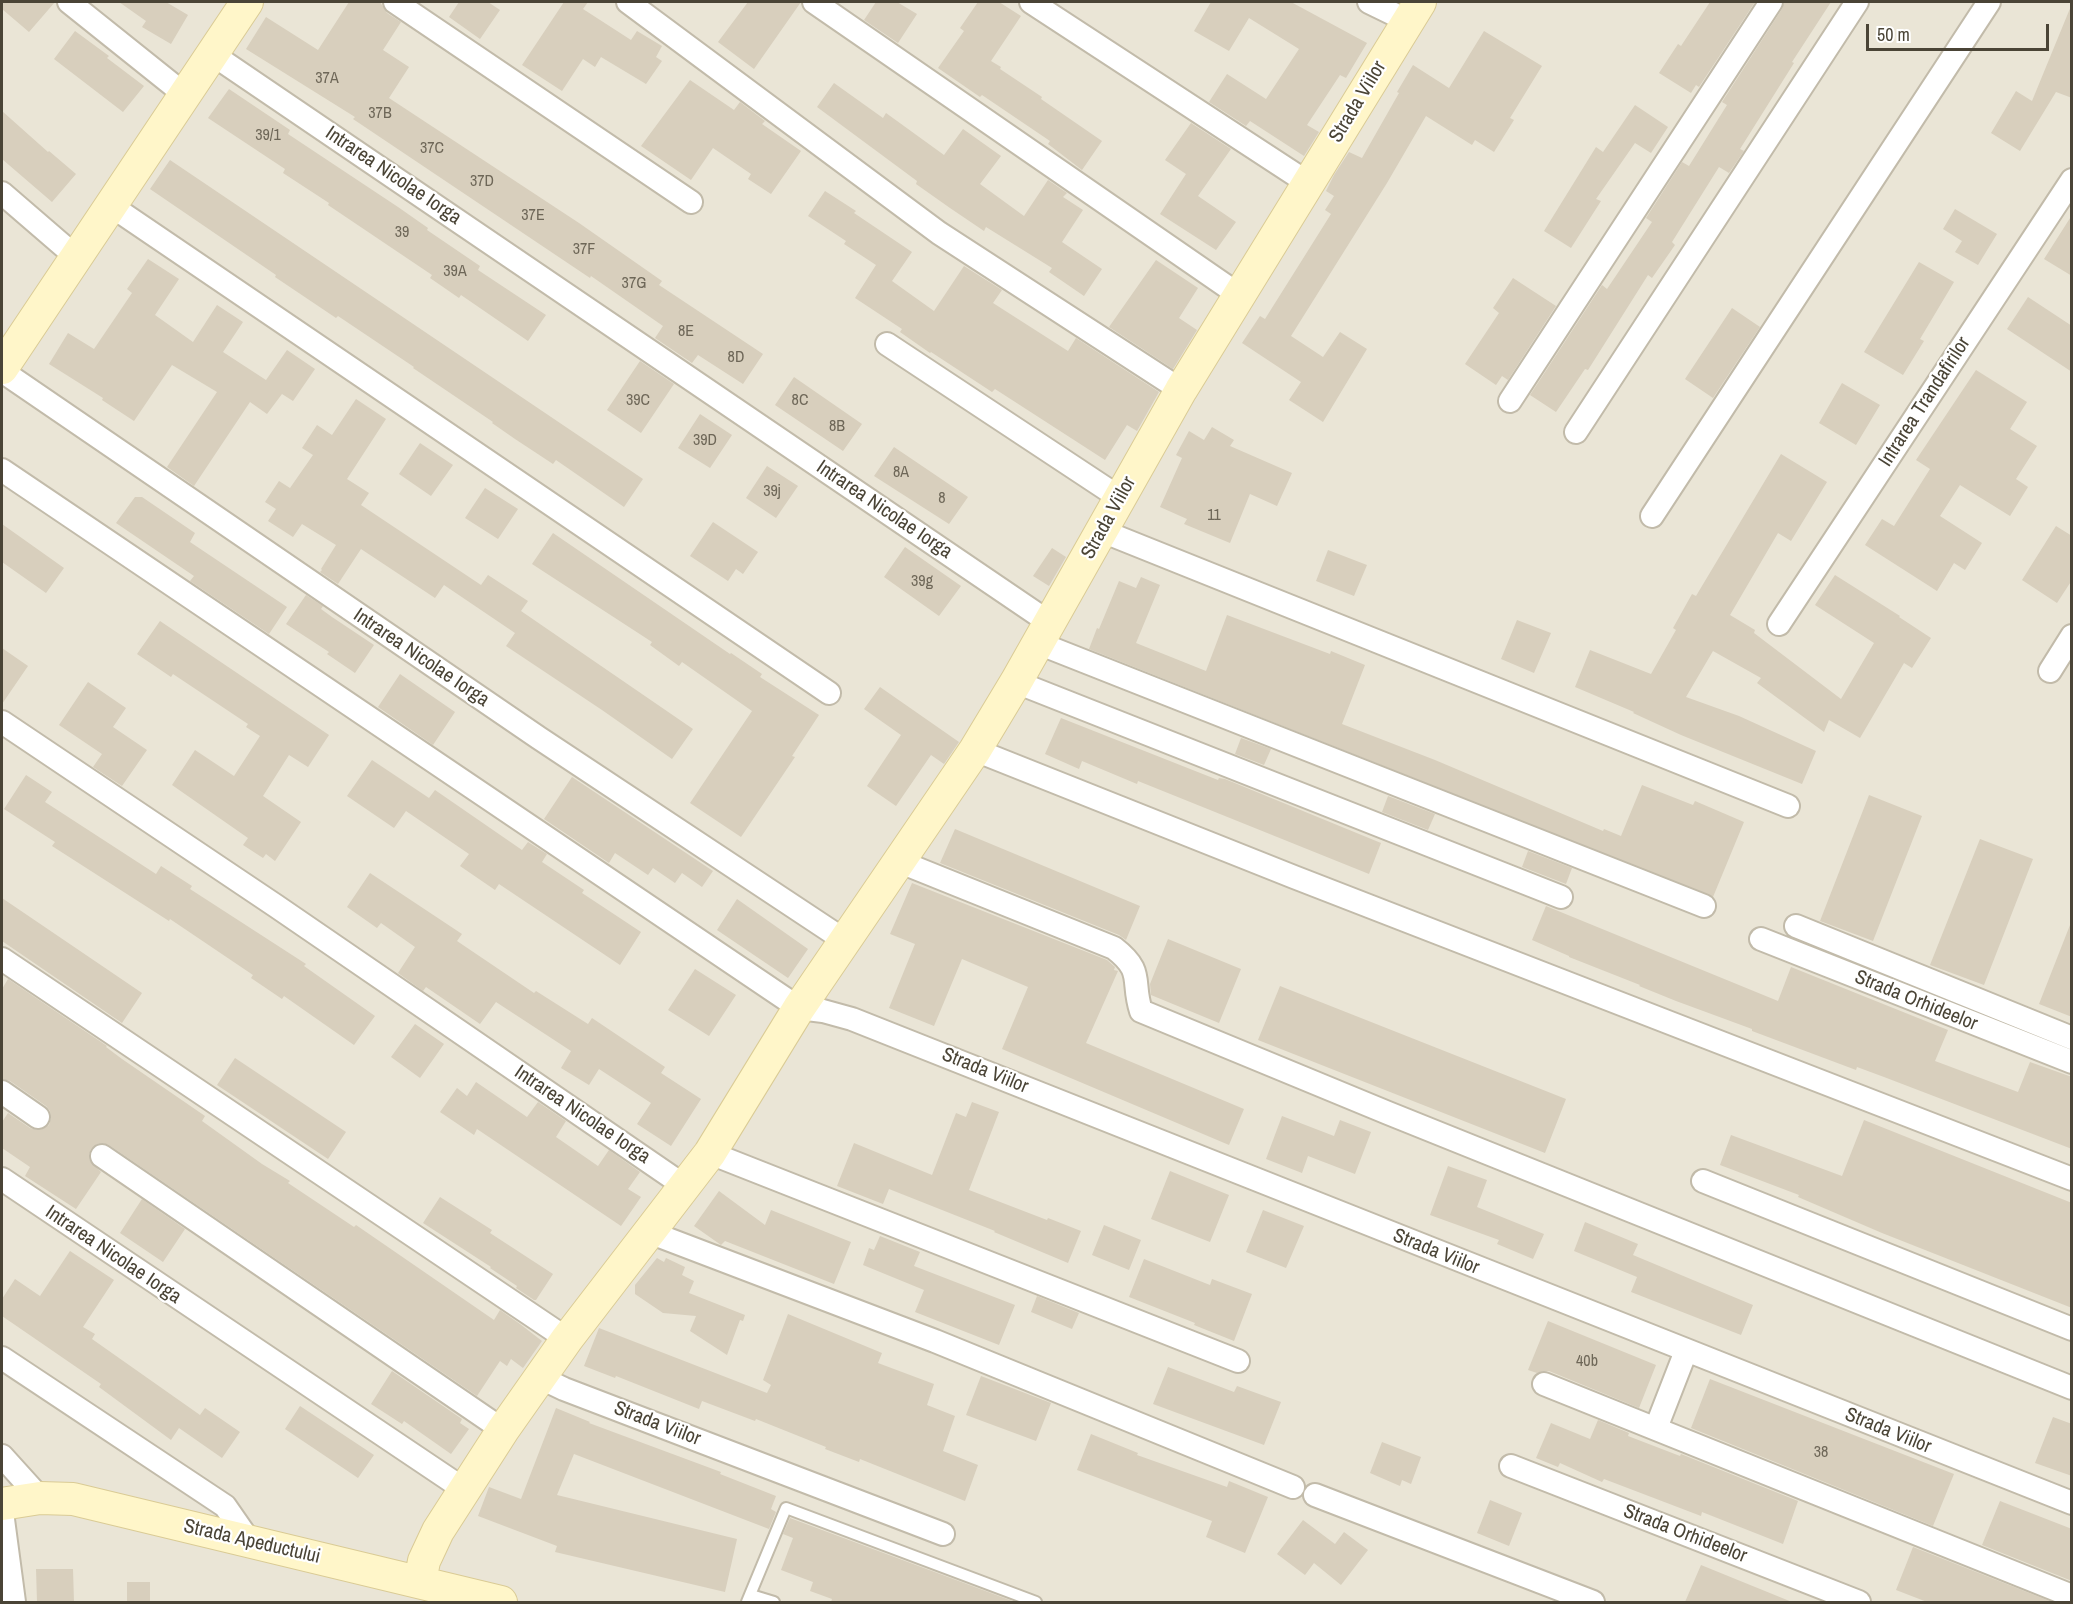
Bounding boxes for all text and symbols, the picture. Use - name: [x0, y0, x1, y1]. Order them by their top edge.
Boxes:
- scale bar: [1869, 12, 2052, 50]
- text: 50 m: [1877, 22, 1910, 47]
- street label: Strada Viilor: [1324, 57, 1392, 147]
- house number: 37A: [315, 69, 339, 89]
- house number: 37B: [368, 104, 392, 124]
- street label: Intrarea Nicolae Iorga: [321, 122, 465, 230]
- house number: 39/1: [255, 126, 281, 146]
- house number: 37C: [420, 139, 444, 159]
- house number: 37D: [470, 172, 494, 192]
- house number: 37E: [521, 206, 545, 226]
- house number: 39: [395, 223, 409, 243]
- house number: 37F: [573, 240, 595, 260]
- house number: 39A: [443, 262, 467, 282]
- house number: 37G: [622, 274, 646, 294]
- house number: 8E: [678, 322, 694, 342]
- street label: Intrarea Trandafirilor: [1874, 333, 1976, 471]
- house number: 8D: [728, 348, 744, 368]
- house number: 39C: [626, 391, 650, 411]
- house number: 8C: [792, 391, 808, 411]
- house number: 8B: [829, 417, 845, 437]
- house number: 39D: [693, 431, 717, 451]
- street label: Intrarea Nicolae Iorga: [812, 456, 956, 564]
- house number: 8A: [893, 463, 909, 483]
- street label: Strada Viilor: [1076, 472, 1142, 564]
- house number: 39j: [763, 482, 781, 502]
- house number: 8: [938, 489, 946, 509]
- house number: 11: [1207, 506, 1221, 526]
- house number: 39g: [911, 572, 933, 592]
- street label: Intrarea Nicolae Iorga: [349, 604, 493, 712]
- street label: Strada Orhideelor: [1851, 965, 1981, 1037]
- street label: Strada Viilor: [938, 1043, 1032, 1099]
- street label: Intrarea Nicolae Iorga: [510, 1061, 654, 1169]
- street label: Intrarea Nicolae Iorga: [41, 1201, 185, 1309]
- street label: Strada Viilor: [1389, 1224, 1483, 1280]
- house number: 40b: [1576, 1352, 1598, 1372]
- street label: Strada Viilor: [610, 1397, 704, 1451]
- street label: Strada Viilor: [1841, 1403, 1935, 1459]
- house number: 38: [1814, 1443, 1828, 1463]
- street label: Strada Orhideelor: [1620, 1499, 1750, 1569]
- street label: Strada Apeductului: [181, 1515, 323, 1569]

